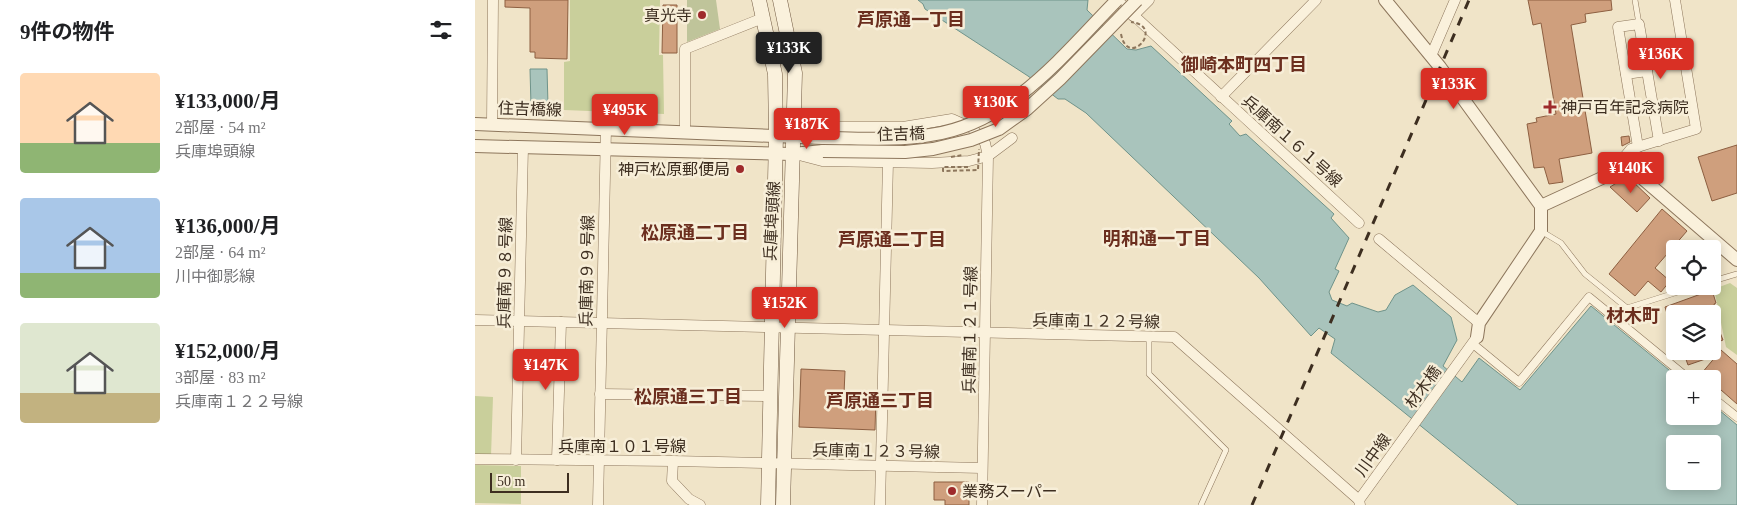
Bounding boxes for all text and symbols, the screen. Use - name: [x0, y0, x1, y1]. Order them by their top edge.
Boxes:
- place label: 真光寺: [644, 7, 692, 24]
- marker: 真光寺: [696, 9, 708, 21]
- district label: 芦原通一丁目: [857, 10, 965, 30]
- icon: filters: [427, 16, 455, 44]
- text: 9件の物件: [20, 20, 115, 44]
- pin: ¥133K: [754, 32, 824, 74]
- pin: ¥136K: [1626, 38, 1696, 80]
- text: ¥133K: [767, 39, 811, 56]
- text: ¥136K: [1639, 45, 1683, 62]
- district label: 御崎本町四丁目: [1180, 55, 1307, 75]
- pin: ¥133K: [1419, 68, 1489, 110]
- text: ¥133K: [1432, 75, 1476, 92]
- pin: ¥130K: [961, 86, 1031, 128]
- text: ¥133,000/月: [175, 89, 281, 113]
- street label: 兵庫南１６１号線: [1239, 92, 1345, 190]
- icon: home: [60, 93, 120, 153]
- text: ¥130K: [974, 93, 1018, 110]
- pin: ¥495K: [590, 94, 660, 136]
- street label: 住吉橋線: [498, 99, 562, 119]
- place label: 神戸百年記念病院: [1561, 99, 1689, 116]
- marker: 神戸百年記念病院: [1543, 100, 1557, 114]
- text: ¥495K: [603, 101, 647, 118]
- pin: ¥187K: [772, 108, 842, 150]
- text: ¥187K: [785, 115, 829, 132]
- text: 2部屋 · 54 m²: [175, 119, 266, 136]
- street label: 住吉橋: [877, 125, 925, 143]
- text: 兵庫埠頭線: [175, 143, 255, 160]
- pin: ¥140K: [1596, 152, 1666, 194]
- text: ¥140K: [1609, 159, 1653, 176]
- place label: 神戸松原郵便局: [618, 161, 730, 178]
- marker: 神戸松原郵便局: [734, 163, 746, 175]
- street label: 兵庫埠頭線: [761, 181, 783, 261]
- text: ¥136,000/月: [175, 214, 281, 238]
- street label: 兵庫南９９号線: [578, 215, 596, 327]
- street label: 兵庫南９８号線: [496, 217, 514, 329]
- icon: home: [60, 218, 120, 278]
- district label: 松原通二丁目: [641, 223, 749, 243]
- district label: 明和通一丁目: [1103, 229, 1211, 249]
- district label: 芦原通二丁目: [838, 230, 946, 250]
- map controls: [1666, 240, 1721, 490]
- button: locate: [1666, 240, 1721, 295]
- text: 2部屋 · 64 m²: [175, 244, 266, 261]
- street label: 兵庫南１２１号線: [960, 266, 980, 394]
- text: 川中御影線: [175, 268, 255, 285]
- pin: ¥152K: [750, 286, 820, 329]
- text: ¥152K: [763, 294, 807, 311]
- button: layers: [1666, 305, 1721, 360]
- district label: 材木町: [1606, 306, 1660, 326]
- street label: 兵庫南１２２号線: [1032, 311, 1160, 331]
- text: ¥152,000/月: [175, 339, 281, 363]
- icon: home: [60, 343, 120, 403]
- pin: ¥147K: [511, 348, 581, 391]
- text: ¥147K: [524, 356, 568, 373]
- street label: 材木橋: [1402, 363, 1444, 411]
- text: 3部屋 · 83 m²: [175, 369, 266, 386]
- button: +: [1666, 370, 1721, 425]
- district label: 松原通三丁目: [634, 387, 742, 407]
- district label: 芦原通三丁目: [826, 391, 934, 411]
- text: 兵庫南１２２号線: [175, 393, 303, 410]
- street label: 川中線: [1352, 431, 1394, 479]
- button: −: [1666, 435, 1721, 490]
- street label: 兵庫南１０１号線: [558, 438, 686, 455]
- street label: 兵庫南１２３号線: [812, 441, 940, 461]
- scale bar: [490, 470, 569, 493]
- text: 50 m: [497, 474, 525, 489]
- place label: 業務スーパー: [962, 483, 1058, 500]
- marker: 業務スーパー: [946, 485, 958, 497]

